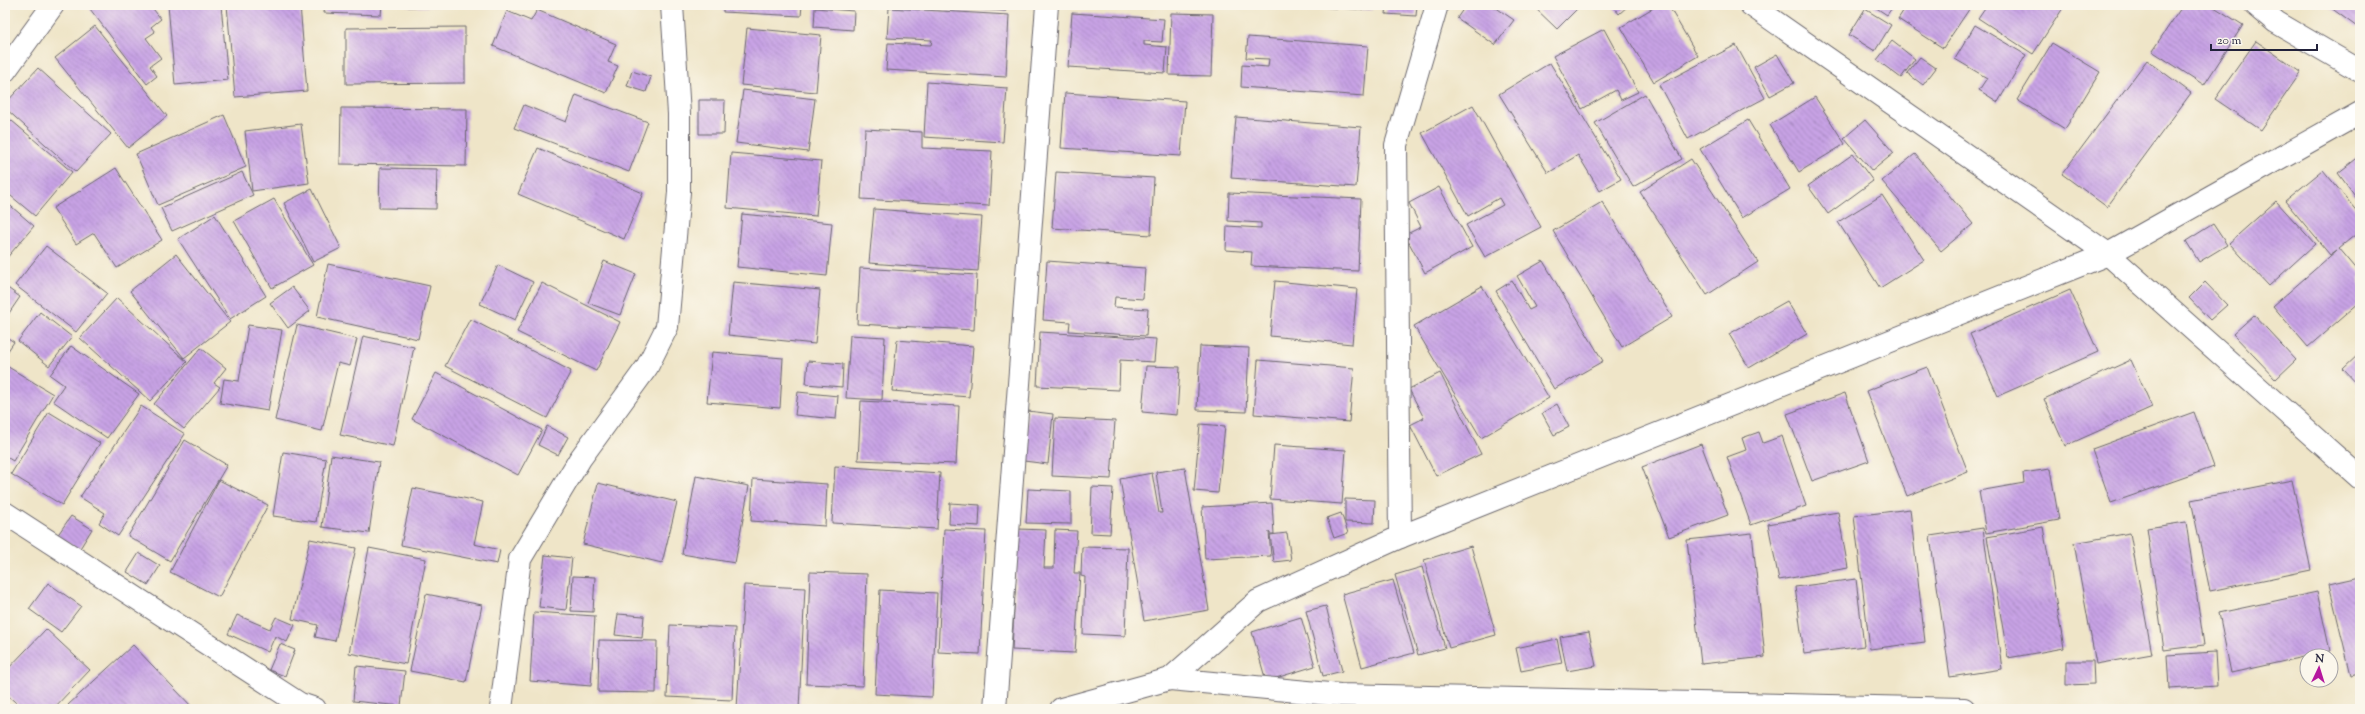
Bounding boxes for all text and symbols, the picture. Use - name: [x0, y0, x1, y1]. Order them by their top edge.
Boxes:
- scale bar: [2211, 26, 2317, 52]
- text: 20 m: [2217, 32, 2242, 50]
- north arrow: [2299, 648, 2339, 688]
- text: N: [2314, 651, 2325, 667]

